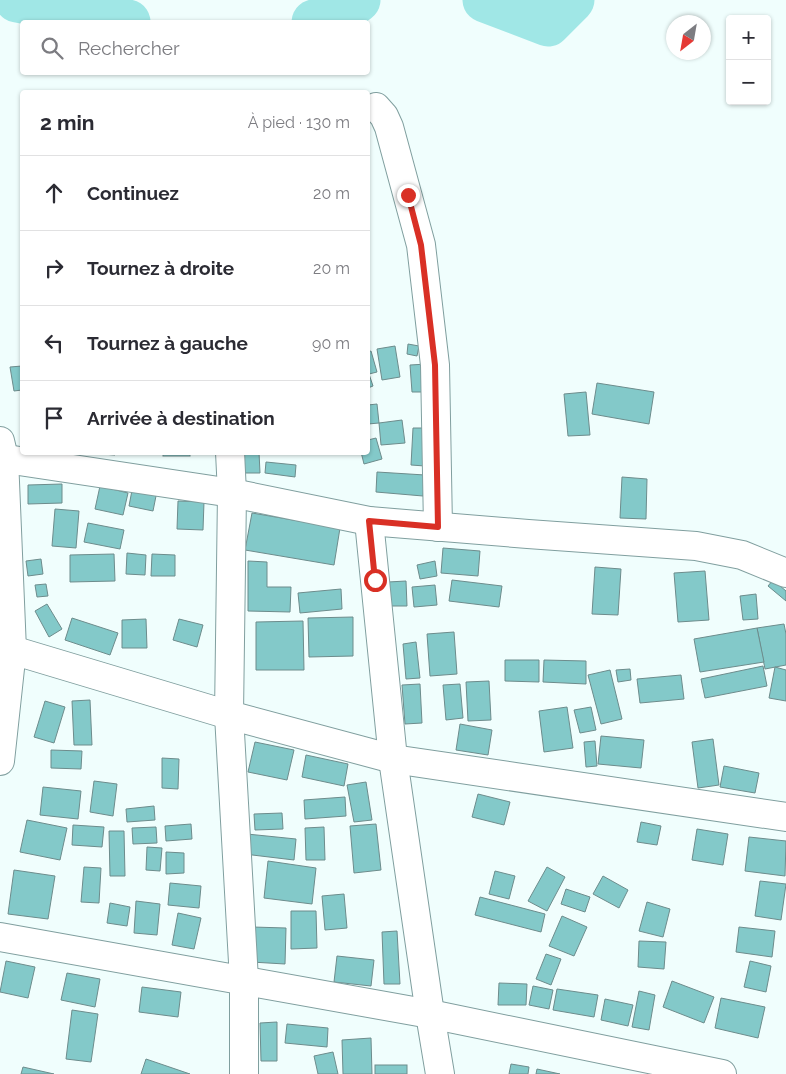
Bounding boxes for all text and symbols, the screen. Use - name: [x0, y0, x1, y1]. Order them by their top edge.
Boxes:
- north arrow: [666, 15, 711, 60]
- map controls: [726, 15, 771, 105]
- button: +: [726, 15, 771, 60]
- search box: [20, 20, 370, 75]
- icon: search: [38, 34, 66, 62]
- text: Rechercher: [78, 37, 180, 59]
- button: −: [726, 60, 771, 105]
- text: 2 min: [40, 110, 94, 135]
- text: À pied · 130 m: [248, 113, 350, 132]
- icon: ahead: [40, 179, 68, 207]
- text: Continuez: [87, 182, 179, 204]
- text: 20 m: [313, 184, 350, 203]
- route end: [397, 184, 420, 207]
- icon: right: [40, 254, 68, 282]
- text: Tournez à droite: [87, 257, 234, 279]
- text: 20 m: [313, 259, 350, 278]
- icon: left: [40, 329, 68, 357]
- text: Tournez à gauche: [87, 332, 248, 354]
- text: 90 m: [312, 334, 350, 353]
- icon: arrive: [40, 404, 68, 432]
- text: Arrivée à destination: [87, 407, 275, 429]
- route start: [364, 569, 387, 592]

